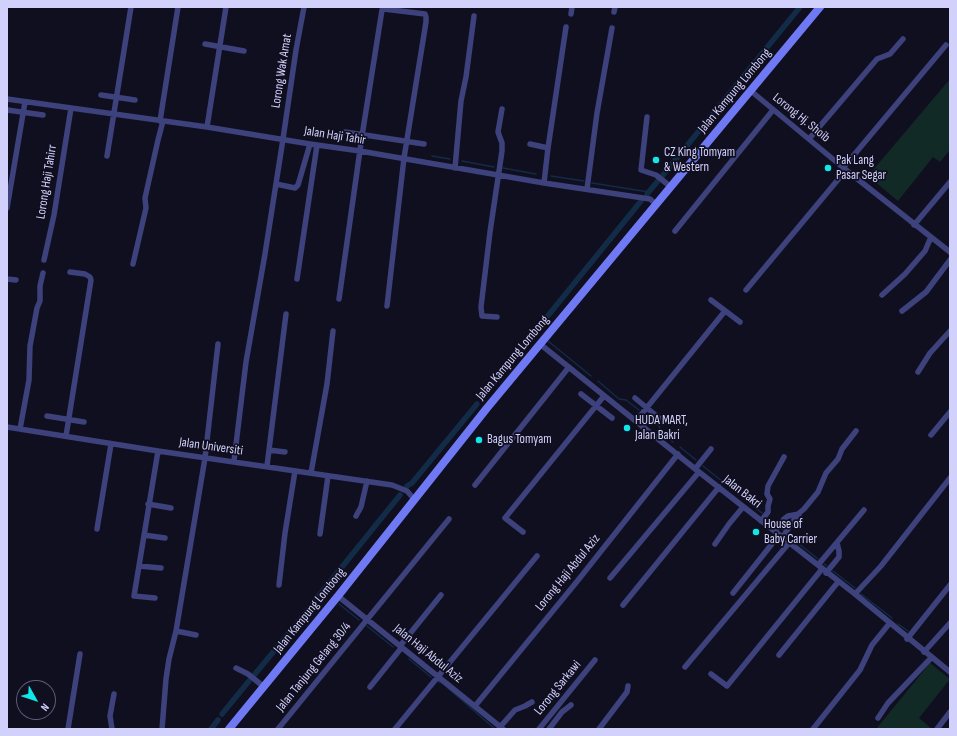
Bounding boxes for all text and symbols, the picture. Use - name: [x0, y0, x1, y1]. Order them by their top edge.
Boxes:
- street label: Lorong Wak Amat: [268, 33, 296, 109]
- street label: Jalan Kampung Lombong: [695, 46, 775, 136]
- street label: Lorong Hj. Shoib: [769, 90, 833, 146]
- street label: Jalan Haji Tahir: [303, 123, 367, 149]
- street label: Lorong Haji Tahirr: [33, 144, 61, 220]
- place label: CZ King Tomyam & Western: [664, 145, 735, 176]
- place label: Pak Lang Pasar Segar: [836, 153, 886, 184]
- marker: CZ King Tomyam & Western: [651, 155, 661, 165]
- marker: Pak Lang Pasar Segar: [823, 163, 833, 173]
- street label: Jalan Kampung Lombong: [473, 313, 553, 403]
- place label: HUDA MART, Jalan Bakri: [635, 413, 688, 444]
- marker: HUDA MART, Jalan Bakri: [622, 423, 632, 433]
- place label: Bagus Tomyam: [487, 432, 551, 448]
- street label: Jalan Universiti: [178, 435, 244, 459]
- marker: Bagus Tomyam: [474, 435, 484, 445]
- street label: Jalan Bakri: [720, 472, 764, 512]
- place label: House of Baby Carrier: [764, 517, 817, 548]
- marker: House of Baby Carrier: [751, 527, 761, 537]
- street label: Lorong Haji Abdul Aziz: [532, 532, 604, 614]
- street label: Jalan Kampung Lombong: [271, 565, 349, 657]
- street label: Jalan Tanjung Gelang 30/4: [273, 619, 355, 715]
- street label: Jalan Haji Abdul Aziz: [390, 621, 466, 687]
- street label: Lorong Sarkawi: [531, 658, 585, 718]
- north arrow: [16, 680, 56, 720]
- text: N: [38, 701, 52, 714]

